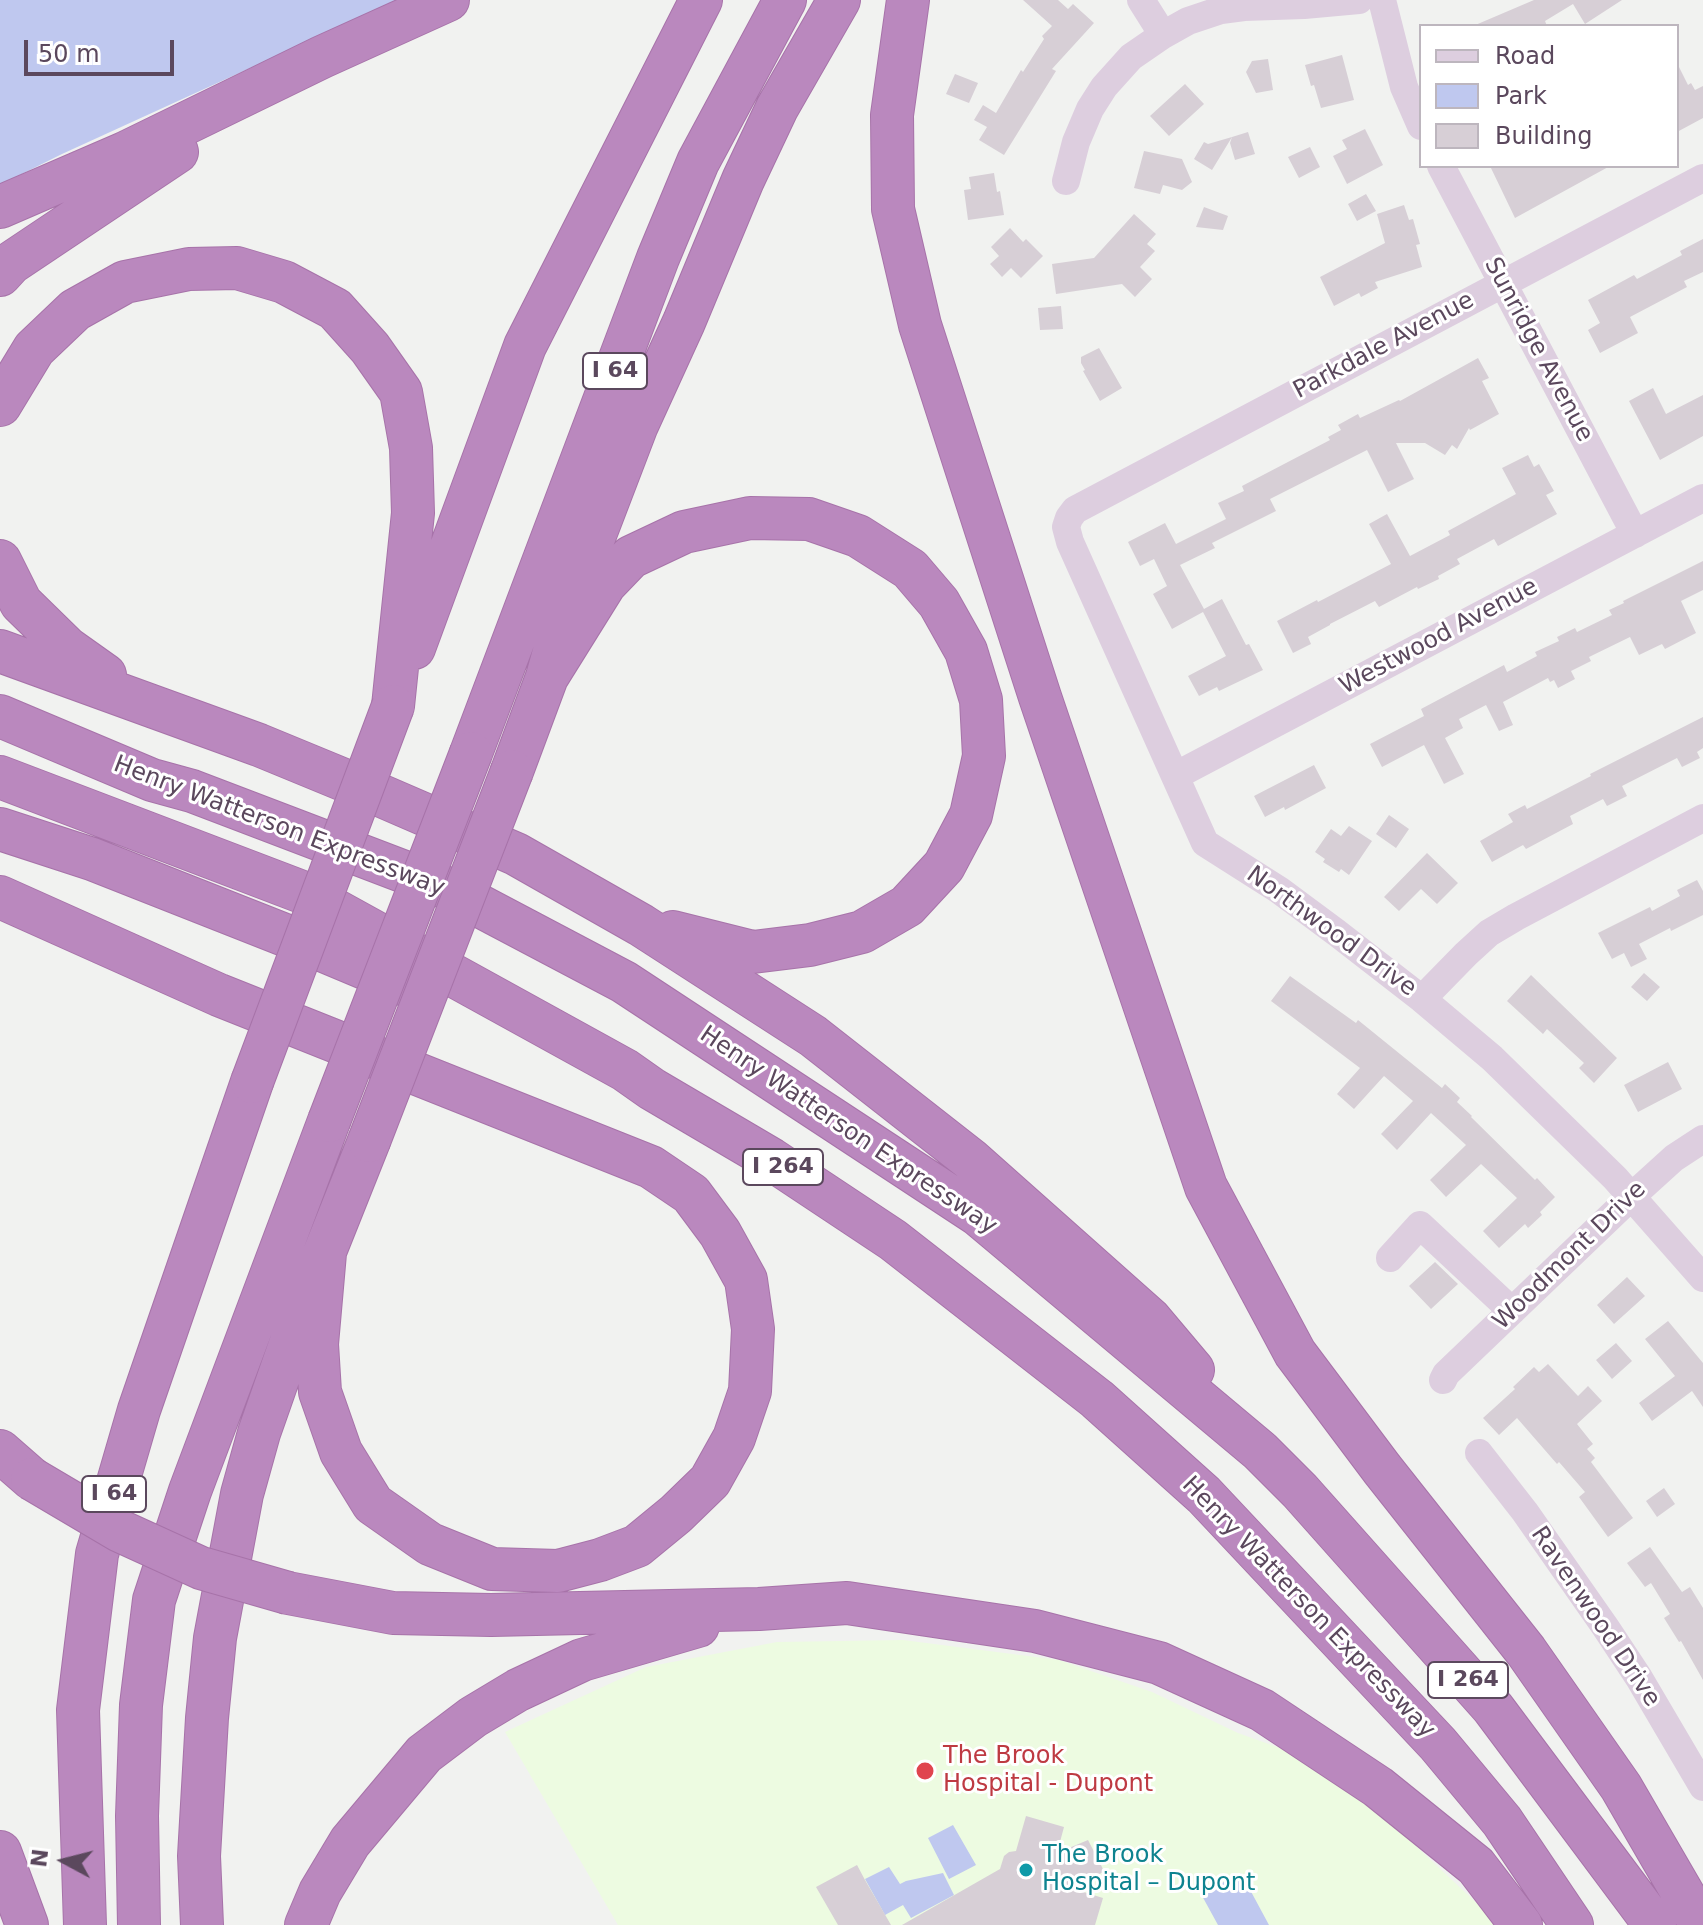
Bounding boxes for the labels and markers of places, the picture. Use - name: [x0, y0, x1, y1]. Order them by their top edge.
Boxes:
- place label: The Brook Hospital - Dupont: [943, 1743, 1153, 1799]
- marker: The Brook Hospital - Dupont: [914, 1760, 936, 1782]
- place label: The Brook Hospital – Dupont: [1042, 1842, 1255, 1898]
- marker: The Brook Hospital – Dupont: [1017, 1861, 1035, 1879]

